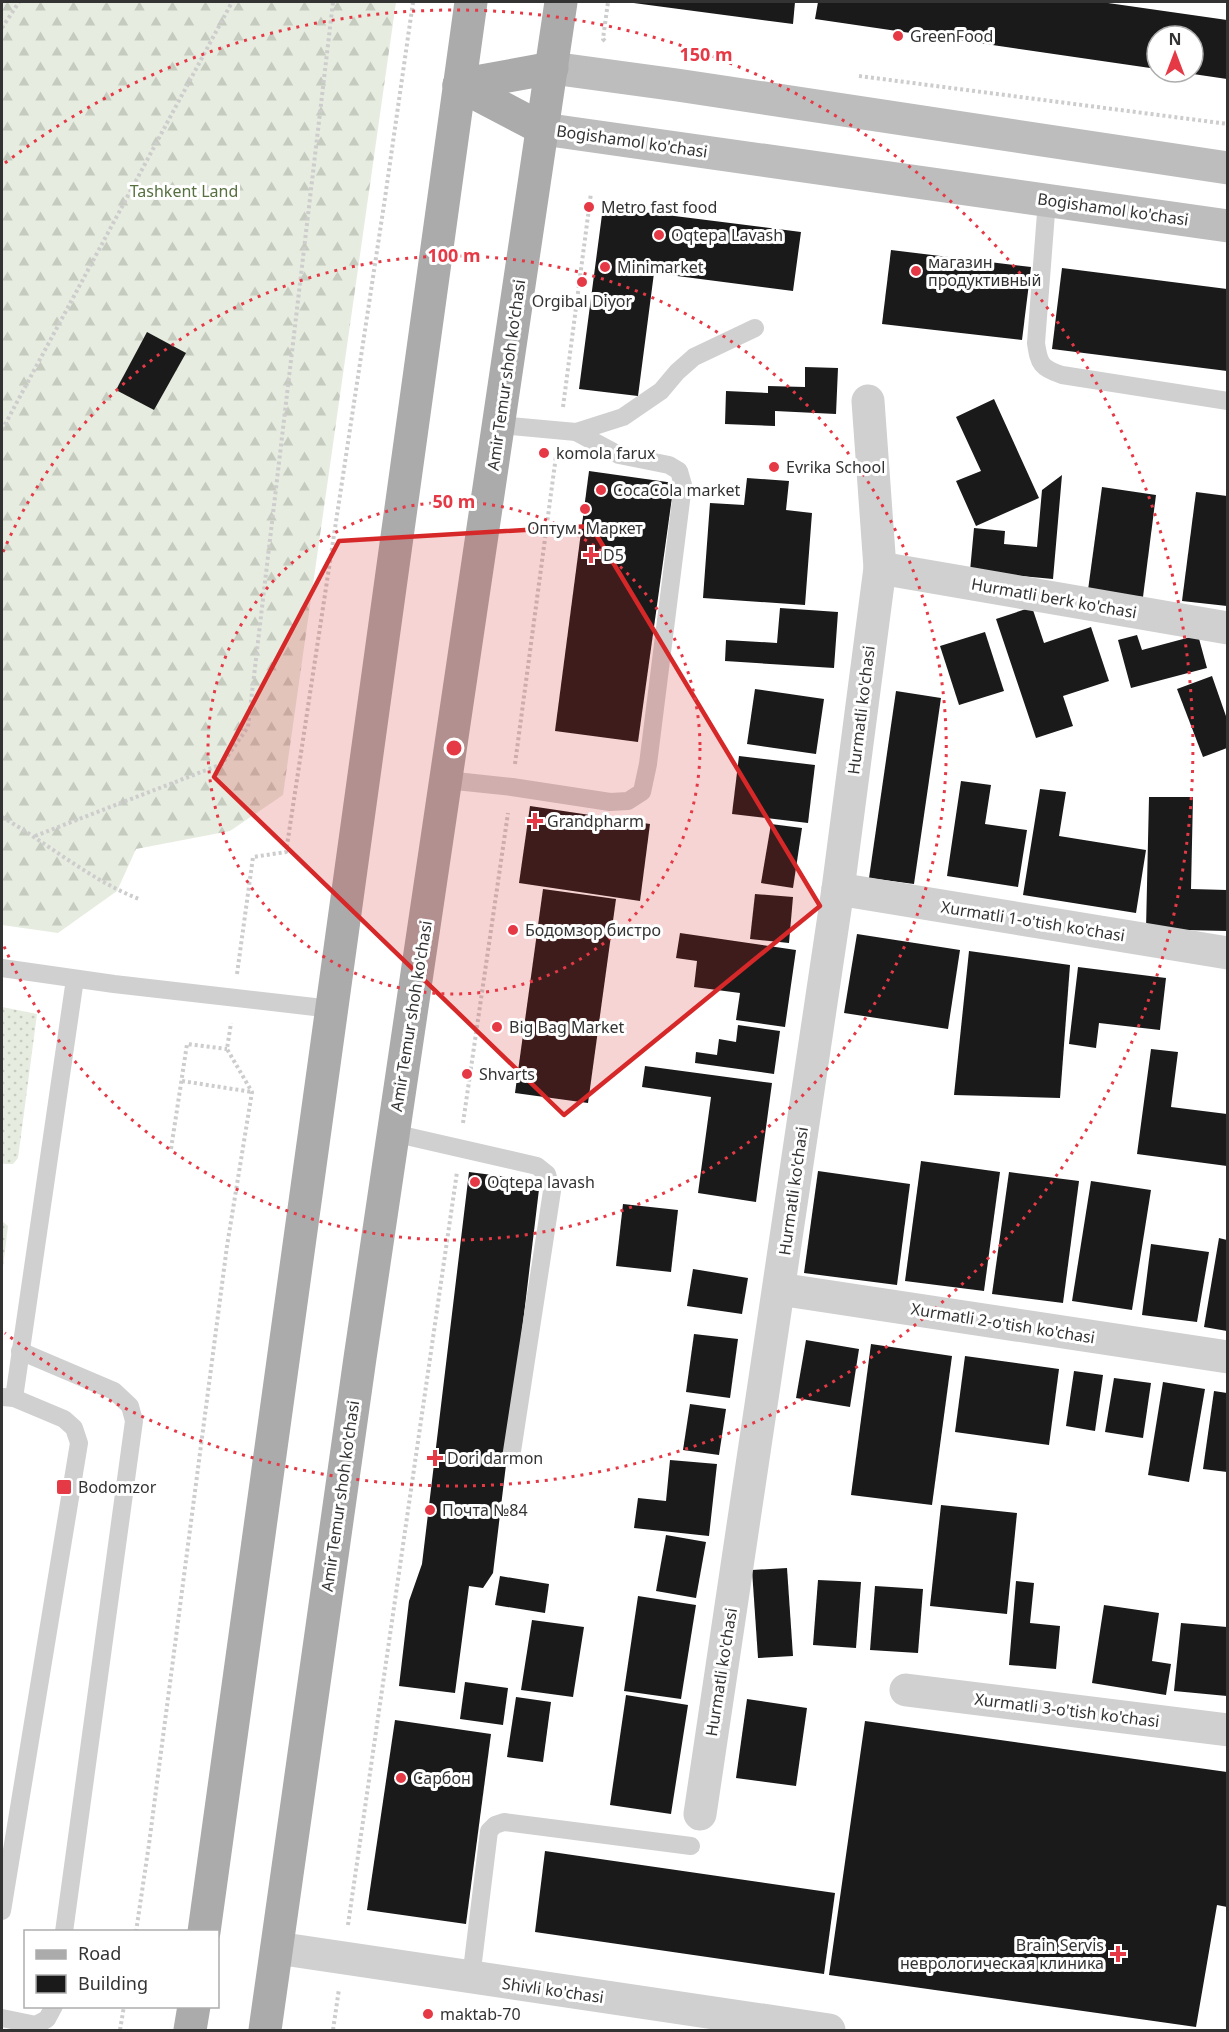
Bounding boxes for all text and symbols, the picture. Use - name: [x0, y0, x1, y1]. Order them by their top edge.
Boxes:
- north arrow: [1145, 24, 1205, 84]
- place label: GreenFood: [910, 25, 993, 47]
- text: N: [1168, 28, 1182, 50]
- marker: GreenFood: [891, 29, 905, 43]
- text: 150 m: [679, 42, 733, 66]
- street label: Bogishamol ko'chasi: [555, 119, 709, 163]
- park label: Tashkent Land: [130, 180, 238, 202]
- street label: Bogishamol ko'chasi: [1036, 187, 1190, 231]
- place label: Metro fast food: [601, 196, 717, 218]
- marker: Metro fast food: [582, 200, 596, 214]
- place label: Oqtepa Lavash: [671, 224, 783, 246]
- marker: Oqtepa Lavash: [652, 228, 666, 242]
- text: 100 m: [427, 243, 481, 267]
- place label: магазин продуктивный: [928, 251, 1041, 291]
- place label: Minimarket: [617, 256, 704, 278]
- marker: Minimarket: [598, 260, 612, 274]
- marker: магазин продуктивный: [909, 264, 923, 278]
- marker: Orgibal Diyor: [575, 275, 589, 289]
- street label: Amir Temur shoh ko'chasi: [482, 278, 530, 472]
- place label: Orgibal Diyor: [532, 290, 633, 312]
- place label: komola farux: [556, 442, 656, 464]
- marker: komola farux: [537, 446, 551, 460]
- place label: Evrika School: [786, 456, 885, 478]
- marker: Evrika School: [767, 460, 781, 474]
- place label: CocaCola market: [613, 479, 741, 501]
- marker: CocaCola market: [594, 483, 608, 497]
- text: 50 m: [433, 489, 475, 513]
- marker: Оптум. Маркет: [578, 502, 592, 516]
- place label: Оптум. Маркет: [527, 517, 643, 539]
- place label: D5: [603, 544, 624, 566]
- marker: D5: [584, 548, 598, 562]
- street label: Hurmatli berk ko'chasi: [970, 573, 1138, 623]
- street label: Hurmatli ko'chasi: [842, 644, 880, 776]
- centre of rings: [444, 738, 464, 758]
- place label: Grandpharm: [547, 810, 644, 832]
- marker: Grandpharm: [528, 814, 542, 828]
- street label: Xurmatli 1-o'tish ko'chasi: [939, 896, 1127, 946]
- street label: Amir Temur shoh ko'chasi: [385, 919, 437, 1113]
- place label: Бодомзор бистро: [525, 919, 661, 941]
- marker: Бодомзор бистро: [506, 923, 520, 937]
- place label: Big Bag Market: [509, 1016, 625, 1038]
- marker: Big Bag Market: [490, 1020, 504, 1034]
- place label: Shvarts: [479, 1063, 535, 1085]
- marker: Shvarts: [460, 1067, 474, 1081]
- street label: Hurmatli ko'chasi: [773, 1125, 813, 1257]
- place label: Oqtepa lavash: [487, 1171, 595, 1193]
- marker: Oqtepa lavash: [468, 1175, 482, 1189]
- street label: Xurmatli 2-o'tish ko'chasi: [909, 1298, 1097, 1348]
- street label: Amir Temur shoh ko'chasi: [316, 1399, 364, 1593]
- place label: Dori darmon: [447, 1447, 543, 1469]
- marker: Dori darmon: [428, 1451, 442, 1465]
- place label: Bodomzor: [78, 1476, 157, 1498]
- marker: Bodomzor: [55, 1478, 73, 1496]
- place label: Почта №84: [442, 1499, 528, 1521]
- marker: Почта №84: [423, 1503, 437, 1517]
- street label: Hurmatli ko'chasi: [700, 1606, 742, 1738]
- street label: Xurmatli 3-o'tish ko'chasi: [973, 1688, 1161, 1732]
- place label: Сарбон: [413, 1767, 471, 1789]
- marker: Сарбон: [394, 1771, 408, 1785]
- legend: [24, 1930, 219, 2008]
- place label: Brain Servis неврологическая клиника: [900, 1934, 1104, 1974]
- text: Road: [78, 1941, 121, 1965]
- marker: Brain Servis неврологическая клиника: [1109, 1945, 1127, 1963]
- text: Building: [78, 1971, 148, 1995]
- street label: Shivli ko'chasi: [501, 1972, 605, 2008]
- place label: maktab-70: [440, 2003, 521, 2025]
- marker: maktab-70: [421, 2007, 435, 2021]

